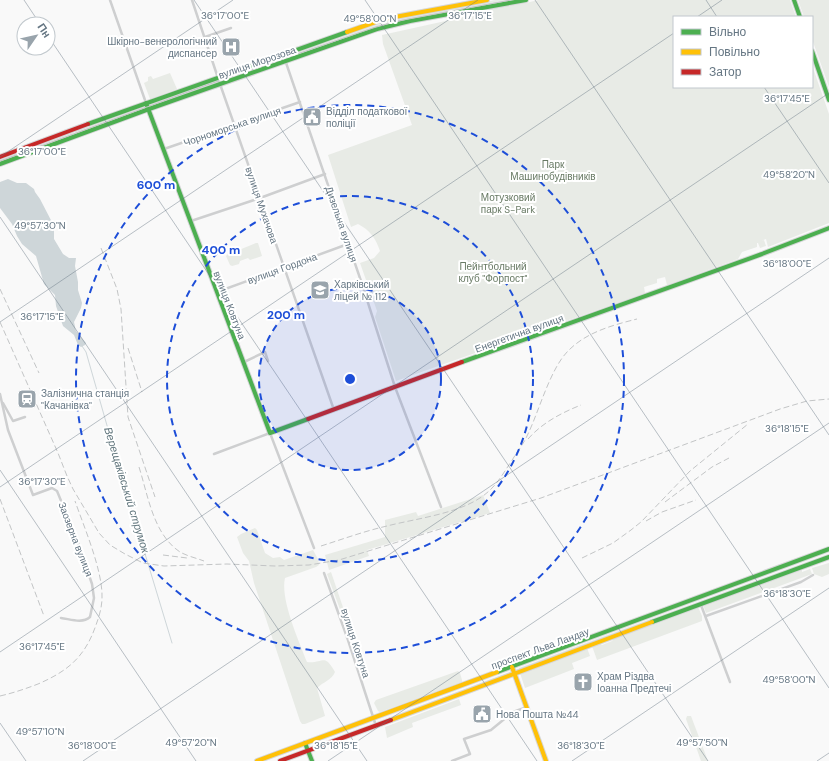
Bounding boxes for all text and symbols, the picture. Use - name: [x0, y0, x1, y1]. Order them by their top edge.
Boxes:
- text: 36°17'00"E: [201, 9, 249, 22]
- text: 36°17'15"E: [448, 9, 492, 22]
- text: 49°58'00"N: [343, 12, 397, 25]
- north arrow: [16, 16, 56, 56]
- legend: [673, 16, 813, 88]
- text: Пн: [34, 20, 54, 40]
- text: Вільно: [709, 24, 747, 40]
- place label: Шкірно-венерологічний диспансер: [107, 35, 217, 60]
- hospital icon: Шкірно-венерологічний диспансер: [220, 36, 242, 58]
- street label: вулиця Морозова: [217, 43, 298, 82]
- text: Повільно: [709, 44, 760, 60]
- text: Затор: [709, 64, 742, 80]
- text: 36°17'45"E: [764, 92, 810, 105]
- street label: Чорноморська вулиця: [182, 104, 283, 149]
- place label: Відділ податкової поліції: [326, 105, 408, 130]
- public building icon: Відділ податкової поліції: [301, 106, 323, 128]
- text: 36°17'00"E: [18, 145, 66, 158]
- park label: Парк Машинобудівників: [510, 158, 596, 183]
- street label: вулиця Мухачова: [242, 165, 281, 246]
- text: 49°58'20"N: [763, 168, 815, 181]
- text: 600 m: [137, 177, 175, 193]
- street label: Дизельна вулиця: [322, 185, 361, 264]
- park label: Мотузковий парк S-Park: [481, 191, 535, 216]
- text: 49°57'30"N: [14, 219, 66, 232]
- text: 400 m: [202, 242, 240, 258]
- street label: вулиця Гордона: [246, 250, 319, 287]
- text: 36°18'00"E: [763, 257, 812, 270]
- park label: Пейнтбольний клуб "Форпост": [459, 260, 528, 285]
- street label: вулиця Ковтуна: [210, 269, 249, 342]
- place label: Харківський ліцей № 112: [334, 278, 389, 303]
- school or university icon: Харківський ліцей № 112: [309, 279, 331, 301]
- text: 200 m: [267, 307, 305, 323]
- text: 36°17'15"E: [20, 310, 64, 323]
- street label: Енергетична вулиця: [473, 311, 565, 356]
- centre of rings: [343, 372, 357, 386]
- place label: Залізнична станція "Качанівка": [41, 387, 129, 412]
- station icon: Залізнична станція "Качанівка": [16, 388, 38, 410]
- text: 36°18'15"E: [765, 422, 809, 435]
- water label: Верещаківський струмок: [101, 425, 153, 555]
- text: 36°17'30"E: [18, 475, 66, 488]
- street label: Заозерна вулиця: [55, 500, 96, 578]
- text: 36°18'30"E: [763, 587, 811, 600]
- street label: вулиця Ковтуна: [338, 607, 373, 680]
- street label: проспект Льва Ландау: [489, 625, 591, 672]
- text: 36°17'45"E: [19, 640, 65, 653]
- place label: Храм Різдва Іоанна Предтечі: [597, 670, 671, 695]
- church icon: Храм Різдва Іоанна Предтечі: [572, 671, 594, 693]
- text: 49°58'00"N: [762, 673, 816, 686]
- public building icon: Нова Пошта №44: [471, 703, 493, 725]
- place label: Нова Пошта №44: [496, 708, 579, 721]
- text: 49°57'10"N: [16, 725, 64, 738]
- text: 49°57'20"N: [165, 736, 217, 749]
- text: 49°57'50"N: [676, 736, 728, 749]
- text: 36°18'00"E: [68, 739, 117, 752]
- text: 36°18'15"E: [314, 739, 358, 752]
- text: 36°18'30"E: [557, 739, 605, 752]

